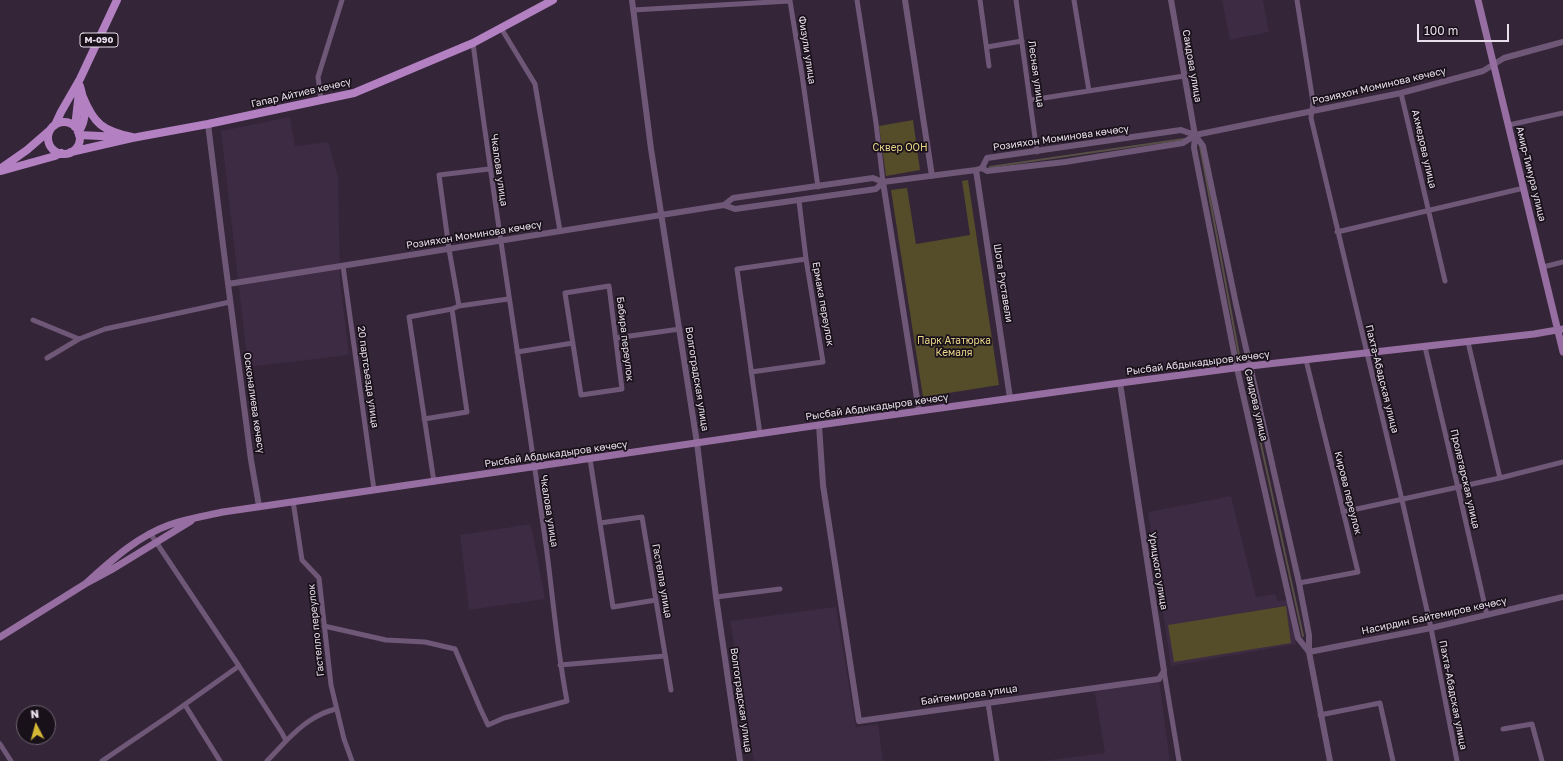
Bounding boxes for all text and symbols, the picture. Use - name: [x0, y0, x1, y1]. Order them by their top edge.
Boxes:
- street label: Физули улица: [796, 15, 818, 85]
- scale bar: [1419, 16, 1511, 42]
- text: 100 m: [1424, 23, 1458, 38]
- street label: Саидова улица: [1180, 29, 1204, 103]
- road number: М-090: [80, 33, 118, 47]
- street label: Лесная улица: [1025, 40, 1047, 108]
- street label: Розияхон Моминова көчөсү: [1311, 65, 1447, 107]
- street label: Гапар Айтиев көчөсү: [250, 76, 352, 110]
- street label: Ахмедова улица: [1409, 108, 1439, 190]
- street label: Розияхон Моминова көчөсү: [992, 123, 1130, 153]
- street label: Амир-Тимура улица: [1513, 125, 1549, 223]
- street label: Чкалова улица: [488, 133, 510, 207]
- park label: Сквер ООН: [872, 142, 928, 154]
- street label: Розияхон Моминова көчөсү: [405, 218, 543, 252]
- street label: Шота Руставели: [991, 243, 1015, 323]
- street label: Ермака переулок: [810, 261, 836, 347]
- street label: Бабира переулок: [614, 296, 636, 382]
- street label: Пахта-Абадская улица: [1363, 324, 1401, 434]
- street label: 20 партсъезда улица: [355, 325, 381, 429]
- street label: Волгоградская улица: [683, 326, 711, 432]
- park label: Парк Ататюрка Кемаля: [917, 335, 991, 358]
- street label: Рысбай Абдыкадыров көчөсү: [1126, 348, 1270, 378]
- street label: Осконалиева көчөсү: [241, 352, 267, 454]
- street label: Саидова улица: [1242, 368, 1270, 442]
- street label: Рысбай Абдыкадыров көчөсү: [805, 391, 949, 423]
- street label: Пролетарская улица: [1448, 428, 1482, 530]
- street label: Рысбай Абдыкадыров көчөсү: [484, 438, 628, 470]
- street label: Кирова переулок: [1332, 450, 1364, 536]
- street label: Чкалова улица: [537, 474, 561, 548]
- street label: Урицкого улица: [1146, 531, 1170, 611]
- street label: Гастелла улица: [650, 543, 674, 619]
- street label: Гастелло переулок: [305, 583, 327, 677]
- street label: Насирдин Байтемиров көчөсү: [1360, 595, 1508, 637]
- street label: Пахта-Абадская улица: [1436, 639, 1470, 751]
- street label: Волгоградская улица: [728, 647, 754, 753]
- street label: Байтемирова улица: [920, 682, 1018, 708]
- north arrow: [16, 705, 56, 745]
- text: N: [30, 707, 40, 720]

